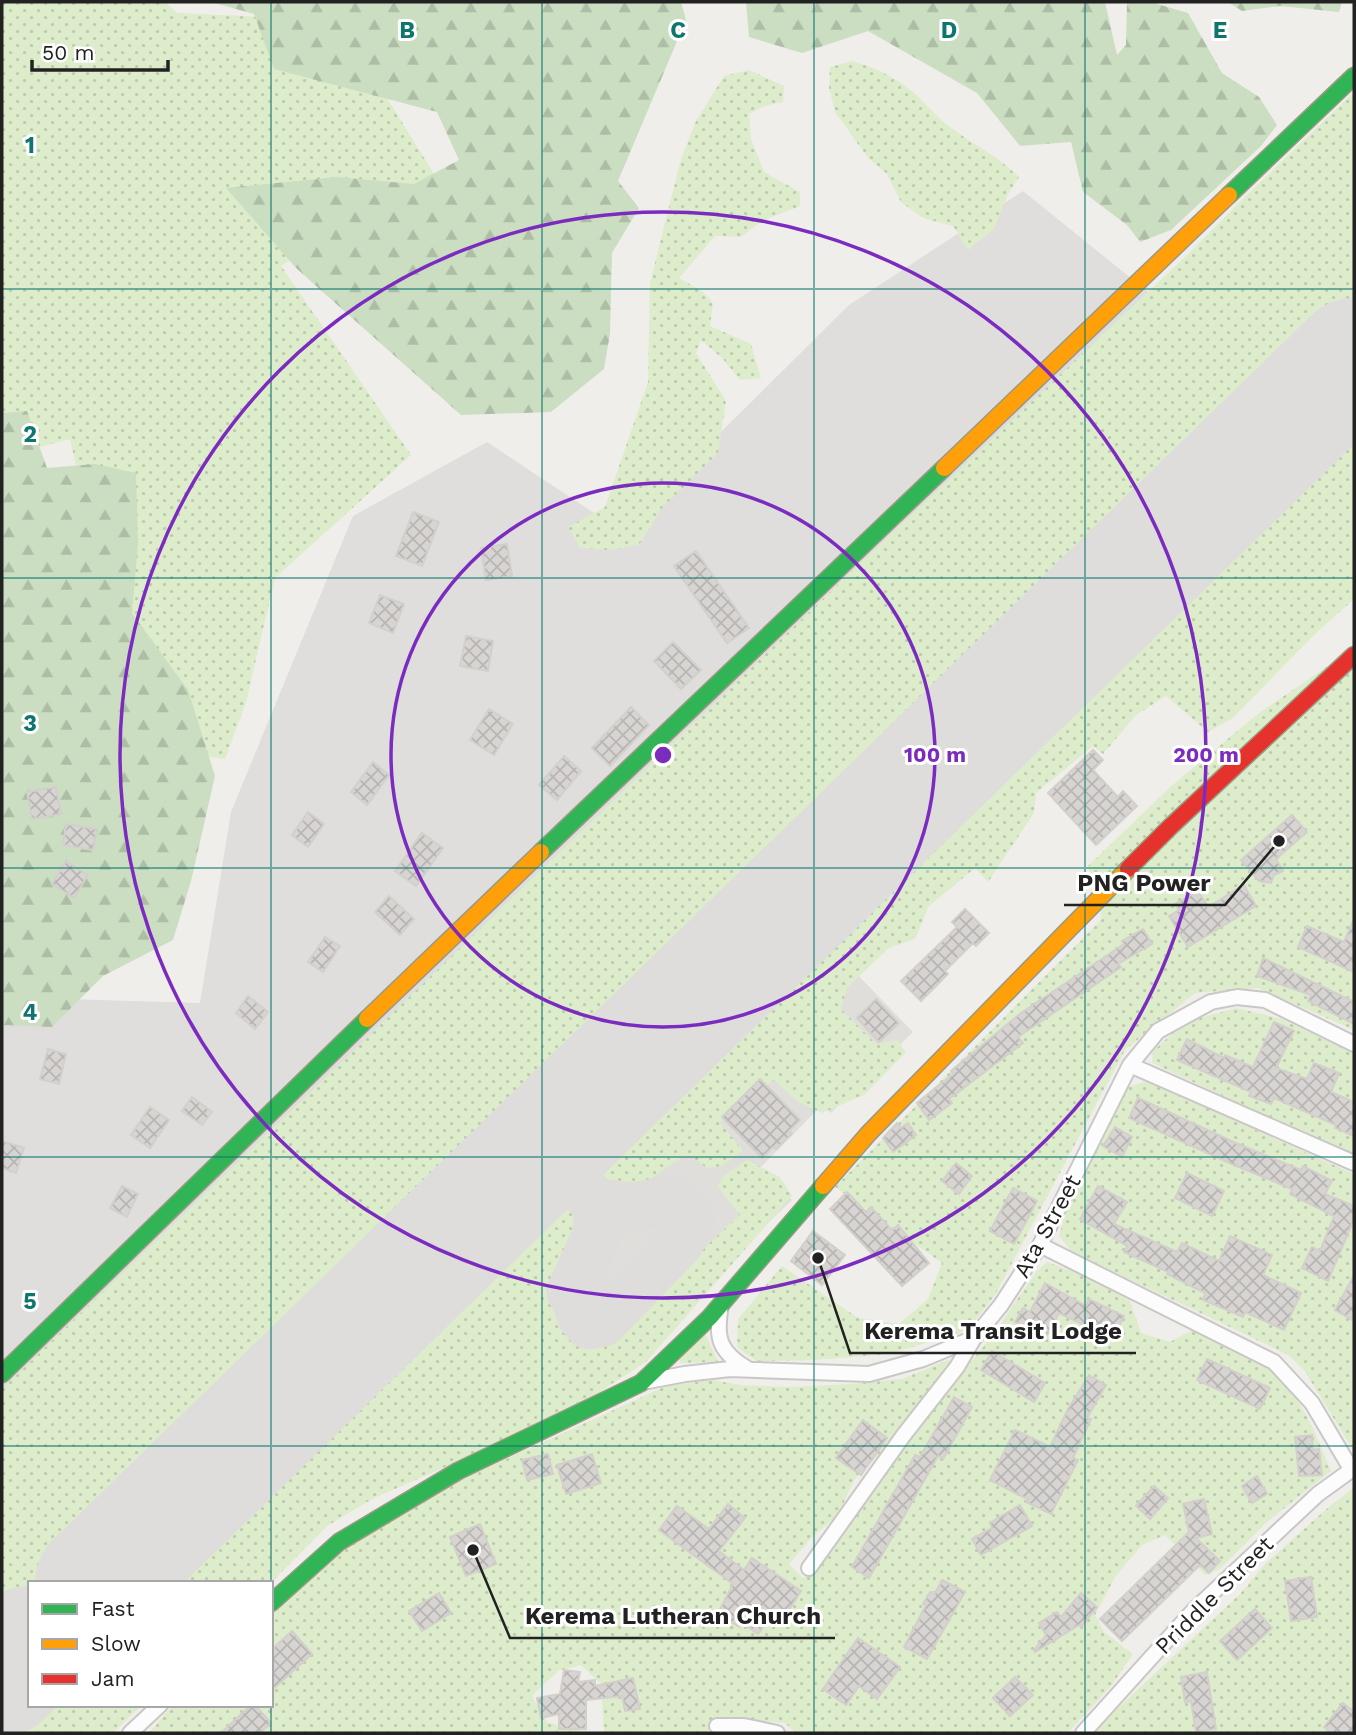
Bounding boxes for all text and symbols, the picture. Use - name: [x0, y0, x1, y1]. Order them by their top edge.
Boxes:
- text: B: [399, 17, 415, 44]
- text: C: [670, 17, 686, 44]
- text: D: [941, 17, 957, 44]
- text: E: [1213, 17, 1227, 44]
- scale bar: [32, 28, 168, 72]
- text: 50 m: [42, 40, 94, 65]
- text: 1: [25, 132, 35, 159]
- text: 2: [23, 421, 37, 448]
- text: 3: [23, 710, 37, 737]
- text: 100 m: [904, 742, 966, 767]
- text: 200 m: [1173, 742, 1239, 767]
- centre of rings: [651, 743, 675, 767]
- callout: PNG Power: [1064, 860, 1225, 905]
- text: PNG Power: [1077, 869, 1211, 897]
- text: 4: [23, 999, 38, 1026]
- street label: Ata Street: [1008, 1170, 1087, 1282]
- text: 5: [23, 1288, 37, 1315]
- callout: Kerema Transit Lodge: [850, 1308, 1136, 1353]
- text: Kerema Transit Lodge: [864, 1317, 1122, 1345]
- street label: Priddle Street: [1150, 1530, 1279, 1660]
- legend: [28, 1581, 273, 1707]
- callout: Kerema Lutheran Church: [510, 1593, 835, 1638]
- text: Fast: [91, 1596, 135, 1621]
- text: Kerema Lutheran Church: [525, 1602, 821, 1630]
- text: Slow: [91, 1631, 141, 1656]
- text: Jam: [91, 1666, 134, 1691]

